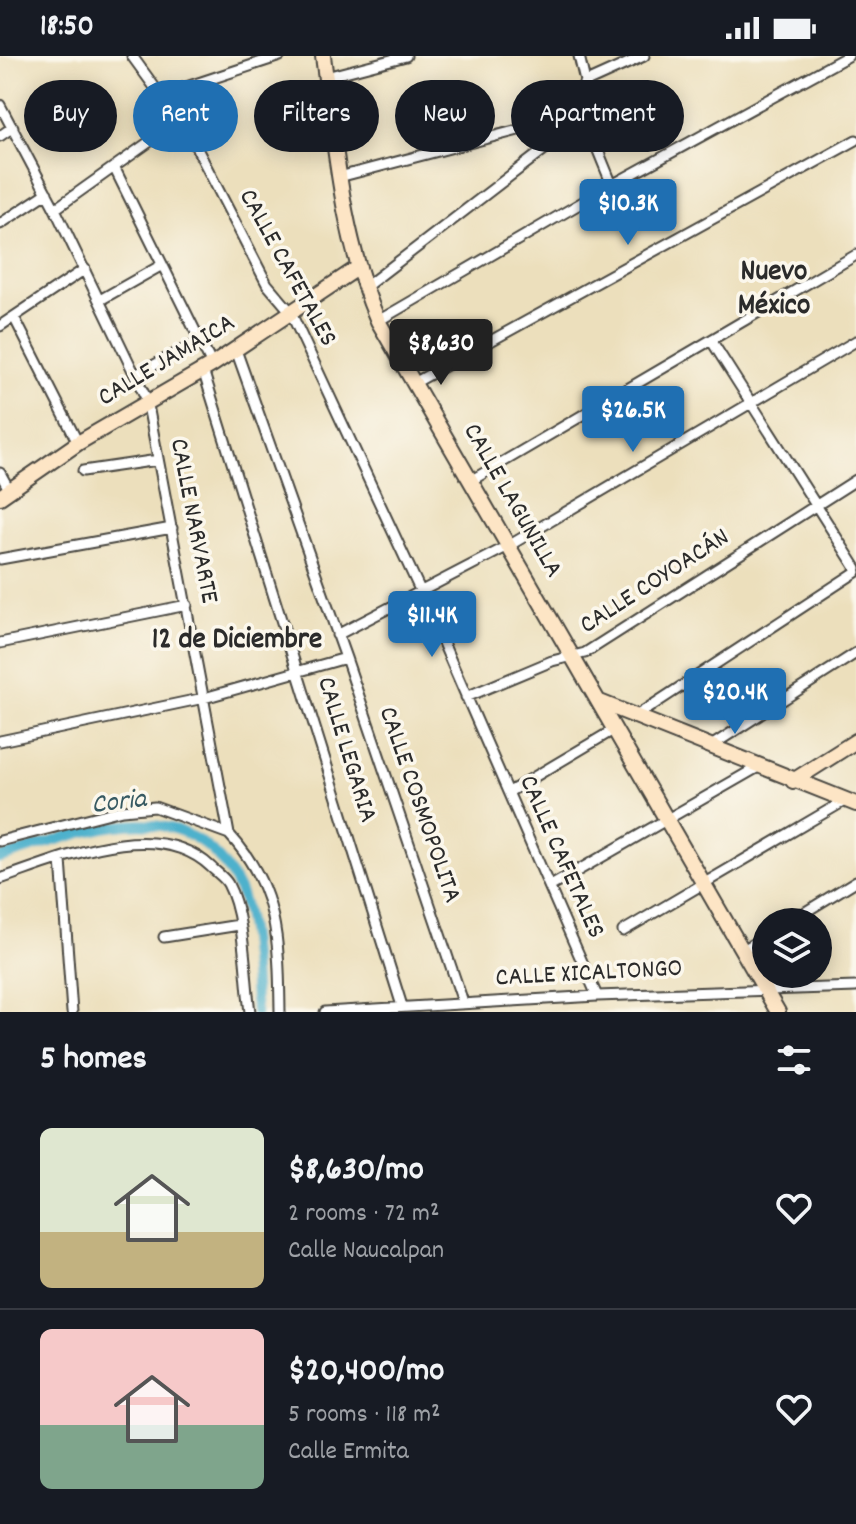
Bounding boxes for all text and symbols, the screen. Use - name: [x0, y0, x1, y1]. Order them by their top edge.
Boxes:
- text: 18:50: [40, 7, 94, 50]
- chip: Buy: [24, 80, 117, 152]
- chip: Rent: [133, 80, 238, 152]
- chip: Filters: [254, 80, 379, 152]
- chip: New: [395, 80, 495, 152]
- chip: Apartment: [511, 80, 684, 152]
- pin: $10.3K: [563, 179, 693, 247]
- street label: CALLE CAFETALES: [228, 182, 346, 354]
- text: $10.3K: [598, 186, 658, 223]
- district label: Nuevo México: [738, 252, 810, 329]
- street label: CALLE JAMAICA: [91, 305, 243, 417]
- pin: $8,630: [376, 319, 506, 387]
- text: $8,630: [407, 326, 475, 363]
- pin: $26.5K: [568, 386, 698, 454]
- text: $26.5K: [600, 393, 666, 430]
- street label: CALLE LAGUNILLA: [453, 417, 571, 585]
- street label: CALLE NARVARTE: [159, 435, 227, 607]
- street label: CALLE COYOACÁN: [573, 520, 737, 644]
- pin: $11.4K: [367, 591, 497, 659]
- text: $11.4K: [406, 598, 458, 635]
- district label: 12 de Diciembre: [152, 620, 322, 663]
- pin: $20.4K: [670, 668, 800, 736]
- street label: CALLE LEGARIA: [306, 673, 386, 827]
- text: $20.4K: [702, 675, 768, 712]
- street label: CALLE COSMOPOLITA: [368, 702, 470, 908]
- street label: CALLE CAFETALES: [509, 770, 613, 944]
- water label: Coria: [89, 781, 151, 827]
- map controls: [752, 908, 832, 988]
- button: layers: [752, 908, 832, 988]
- street label: CALLE XICALTONGO: [495, 951, 683, 997]
- text: 5 homes: [40, 1036, 147, 1085]
- icon: filters: [772, 1038, 816, 1082]
- text: $8,630/mo: [288, 1147, 424, 1196]
- icon: home: [104, 1160, 200, 1256]
- icon: heart: [772, 1186, 816, 1230]
- text: 2 rooms · 72 m²: [288, 1196, 439, 1233]
- text: Calle Naucalpan: [288, 1233, 444, 1270]
- text: $20,400/mo: [288, 1348, 444, 1397]
- icon: home: [104, 1361, 200, 1457]
- icon: heart: [772, 1387, 816, 1431]
- text: 5 rooms · 118 m²: [288, 1397, 441, 1434]
- text: Calle Ermita: [288, 1434, 409, 1471]

